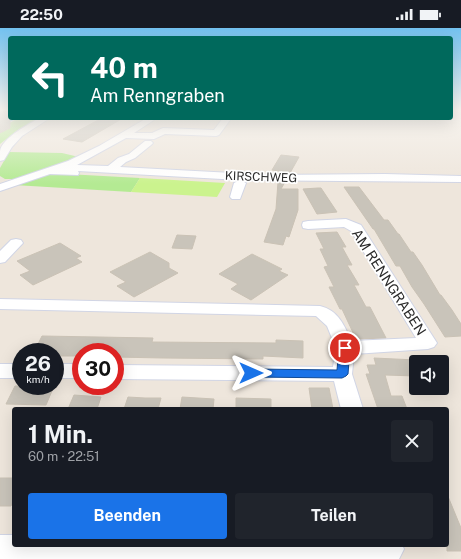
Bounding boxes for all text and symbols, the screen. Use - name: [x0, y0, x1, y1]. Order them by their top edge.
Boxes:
- text: 22:50: [20, 6, 63, 23]
- text: 40 m: [90, 51, 158, 84]
- icon: left: [24, 52, 76, 104]
- text: Am Renngraben: [90, 85, 225, 106]
- street label: KIRSCHWEG: [225, 169, 297, 185]
- street label: AM RENNGRABEN: [349, 226, 429, 338]
- pin: [328, 331, 362, 365]
- icon: arrive: [334, 337, 356, 359]
- speed limit sign: 30: [72, 343, 124, 395]
- text: 26: [25, 352, 51, 376]
- position arrow: [230, 352, 272, 394]
- map controls: [409, 355, 449, 395]
- button: sound: [409, 355, 449, 395]
- text: km/h: [26, 373, 50, 385]
- text: 1 Min.: [28, 420, 93, 448]
- button: close: [391, 420, 433, 462]
- text: 60 m · 22:51: [28, 449, 100, 464]
- button: Beenden: [28, 493, 227, 539]
- button: Teilen: [235, 493, 433, 539]

